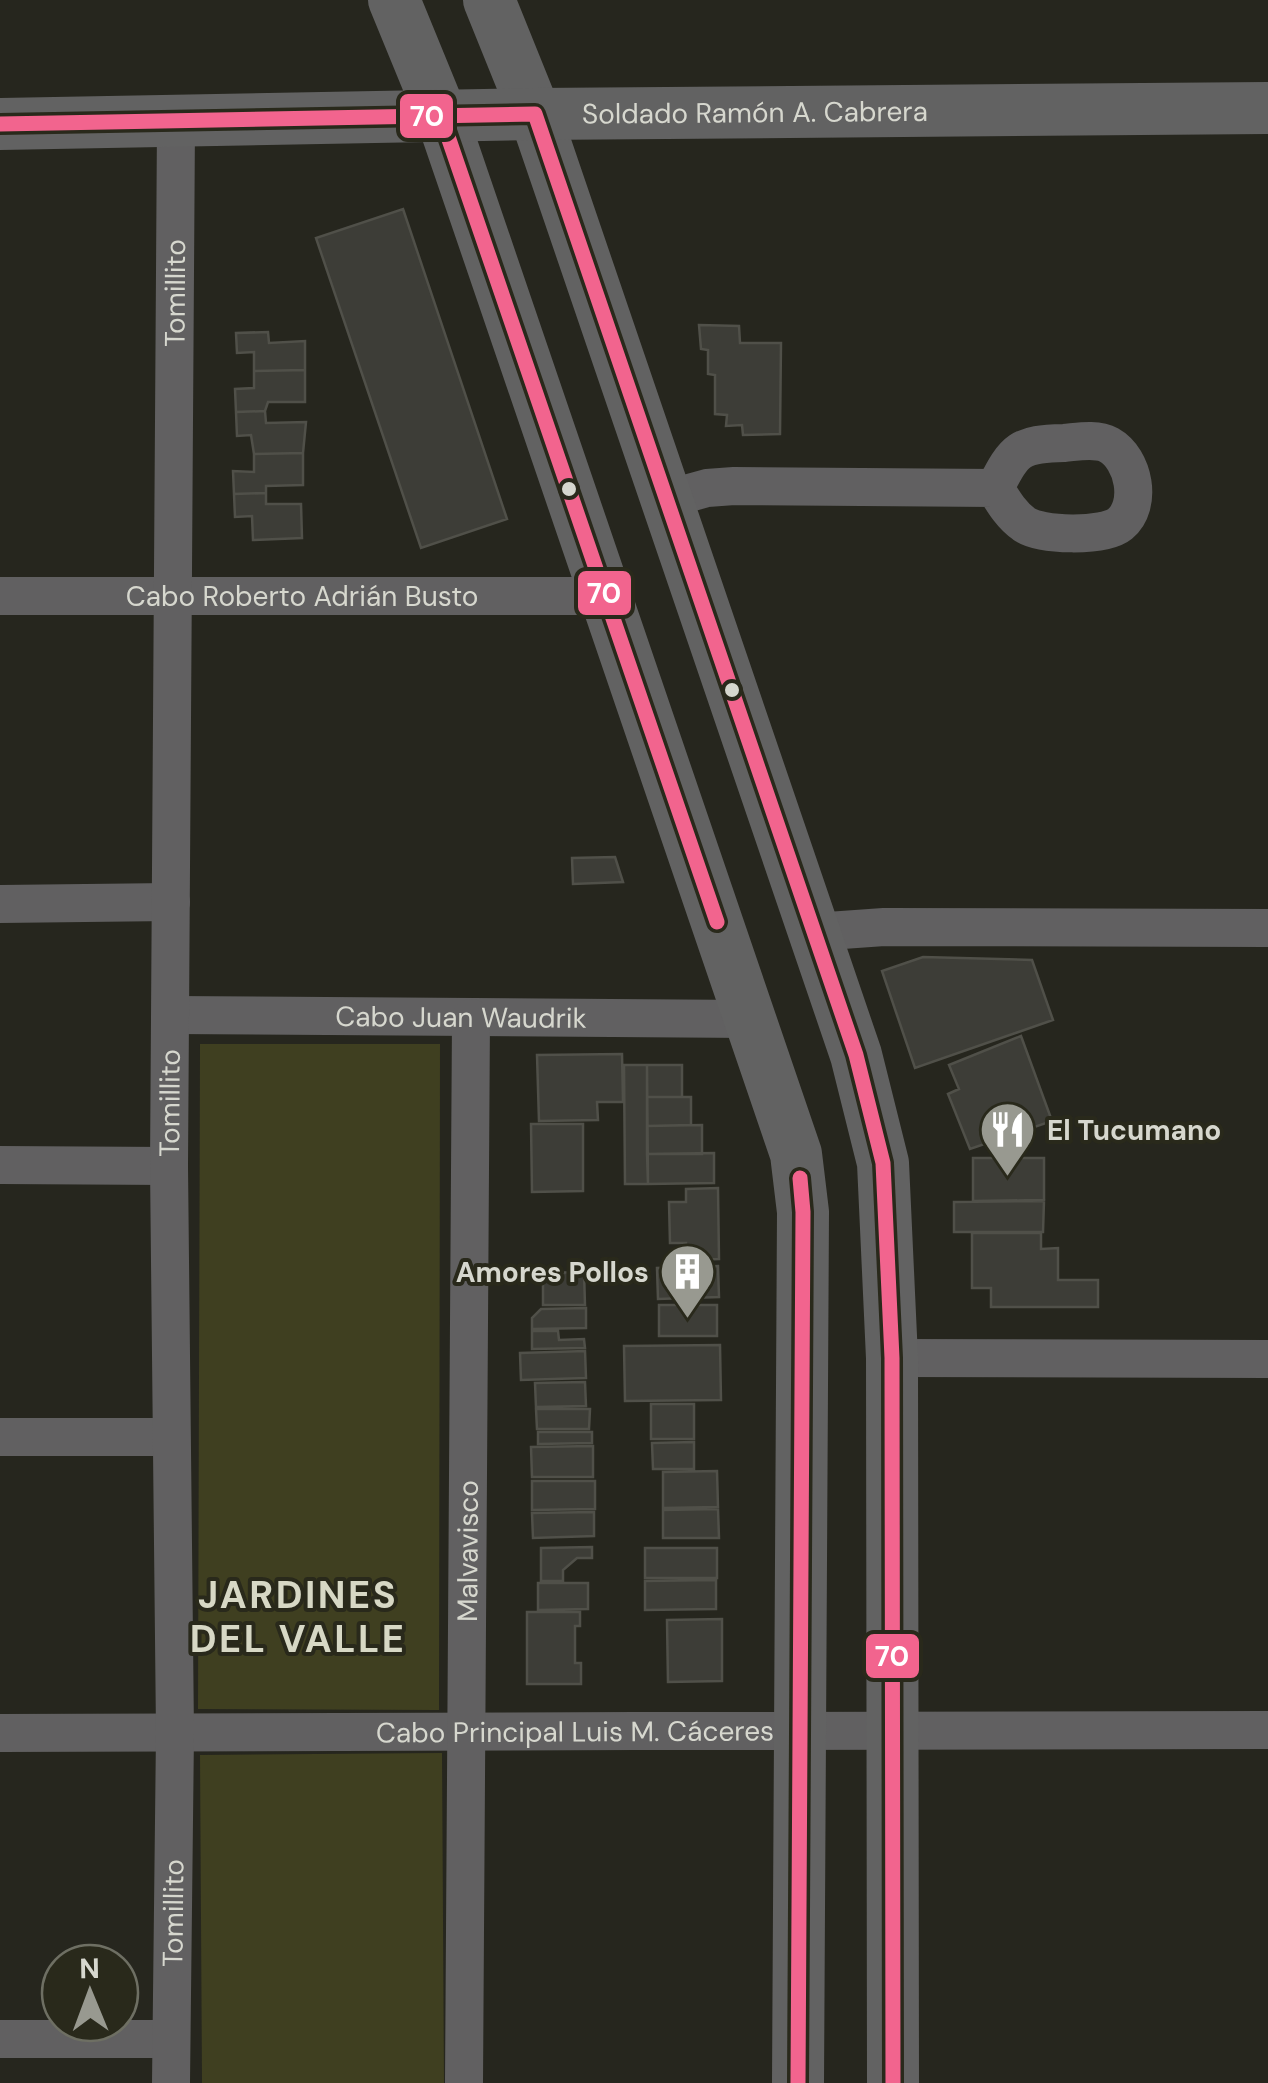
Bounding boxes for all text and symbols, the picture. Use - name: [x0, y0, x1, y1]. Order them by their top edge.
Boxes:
- line badge: 70: [398, 92, 455, 140]
- street label: Soldado Ramón A. Cabrera: [582, 92, 928, 132]
- text: 70: [410, 98, 444, 135]
- street label: Tomillito: [156, 239, 194, 347]
- unlabelled marker: [559, 479, 579, 499]
- line badge: 70: [576, 569, 633, 617]
- text: 70: [587, 575, 621, 612]
- street label: Cabo Roberto Adrián Busto: [126, 578, 478, 615]
- unlabelled marker: [722, 680, 742, 700]
- street label: Cabo Juan Waudrik: [335, 998, 587, 1036]
- street label: Tomillito: [151, 1049, 188, 1157]
- restaurant icon: El Tucumano: [978, 1100, 1038, 1179]
- place label: El Tucumano: [1047, 1112, 1221, 1149]
- building icon: Amores Pollos: [658, 1242, 718, 1321]
- place label: Amores Pollos: [456, 1254, 649, 1291]
- street label: Malvavisco: [449, 1480, 486, 1622]
- district label: JARDINES DEL VALLE: [190, 1570, 406, 1664]
- line badge: 70: [864, 1632, 921, 1680]
- text: 70: [875, 1638, 909, 1675]
- street label: Cabo Principal Luis M. Cáceres: [376, 1712, 774, 1751]
- street label: Tomillito: [154, 1859, 192, 1967]
- north arrow: [40, 1943, 140, 2043]
- text: N: [79, 1950, 100, 1987]

